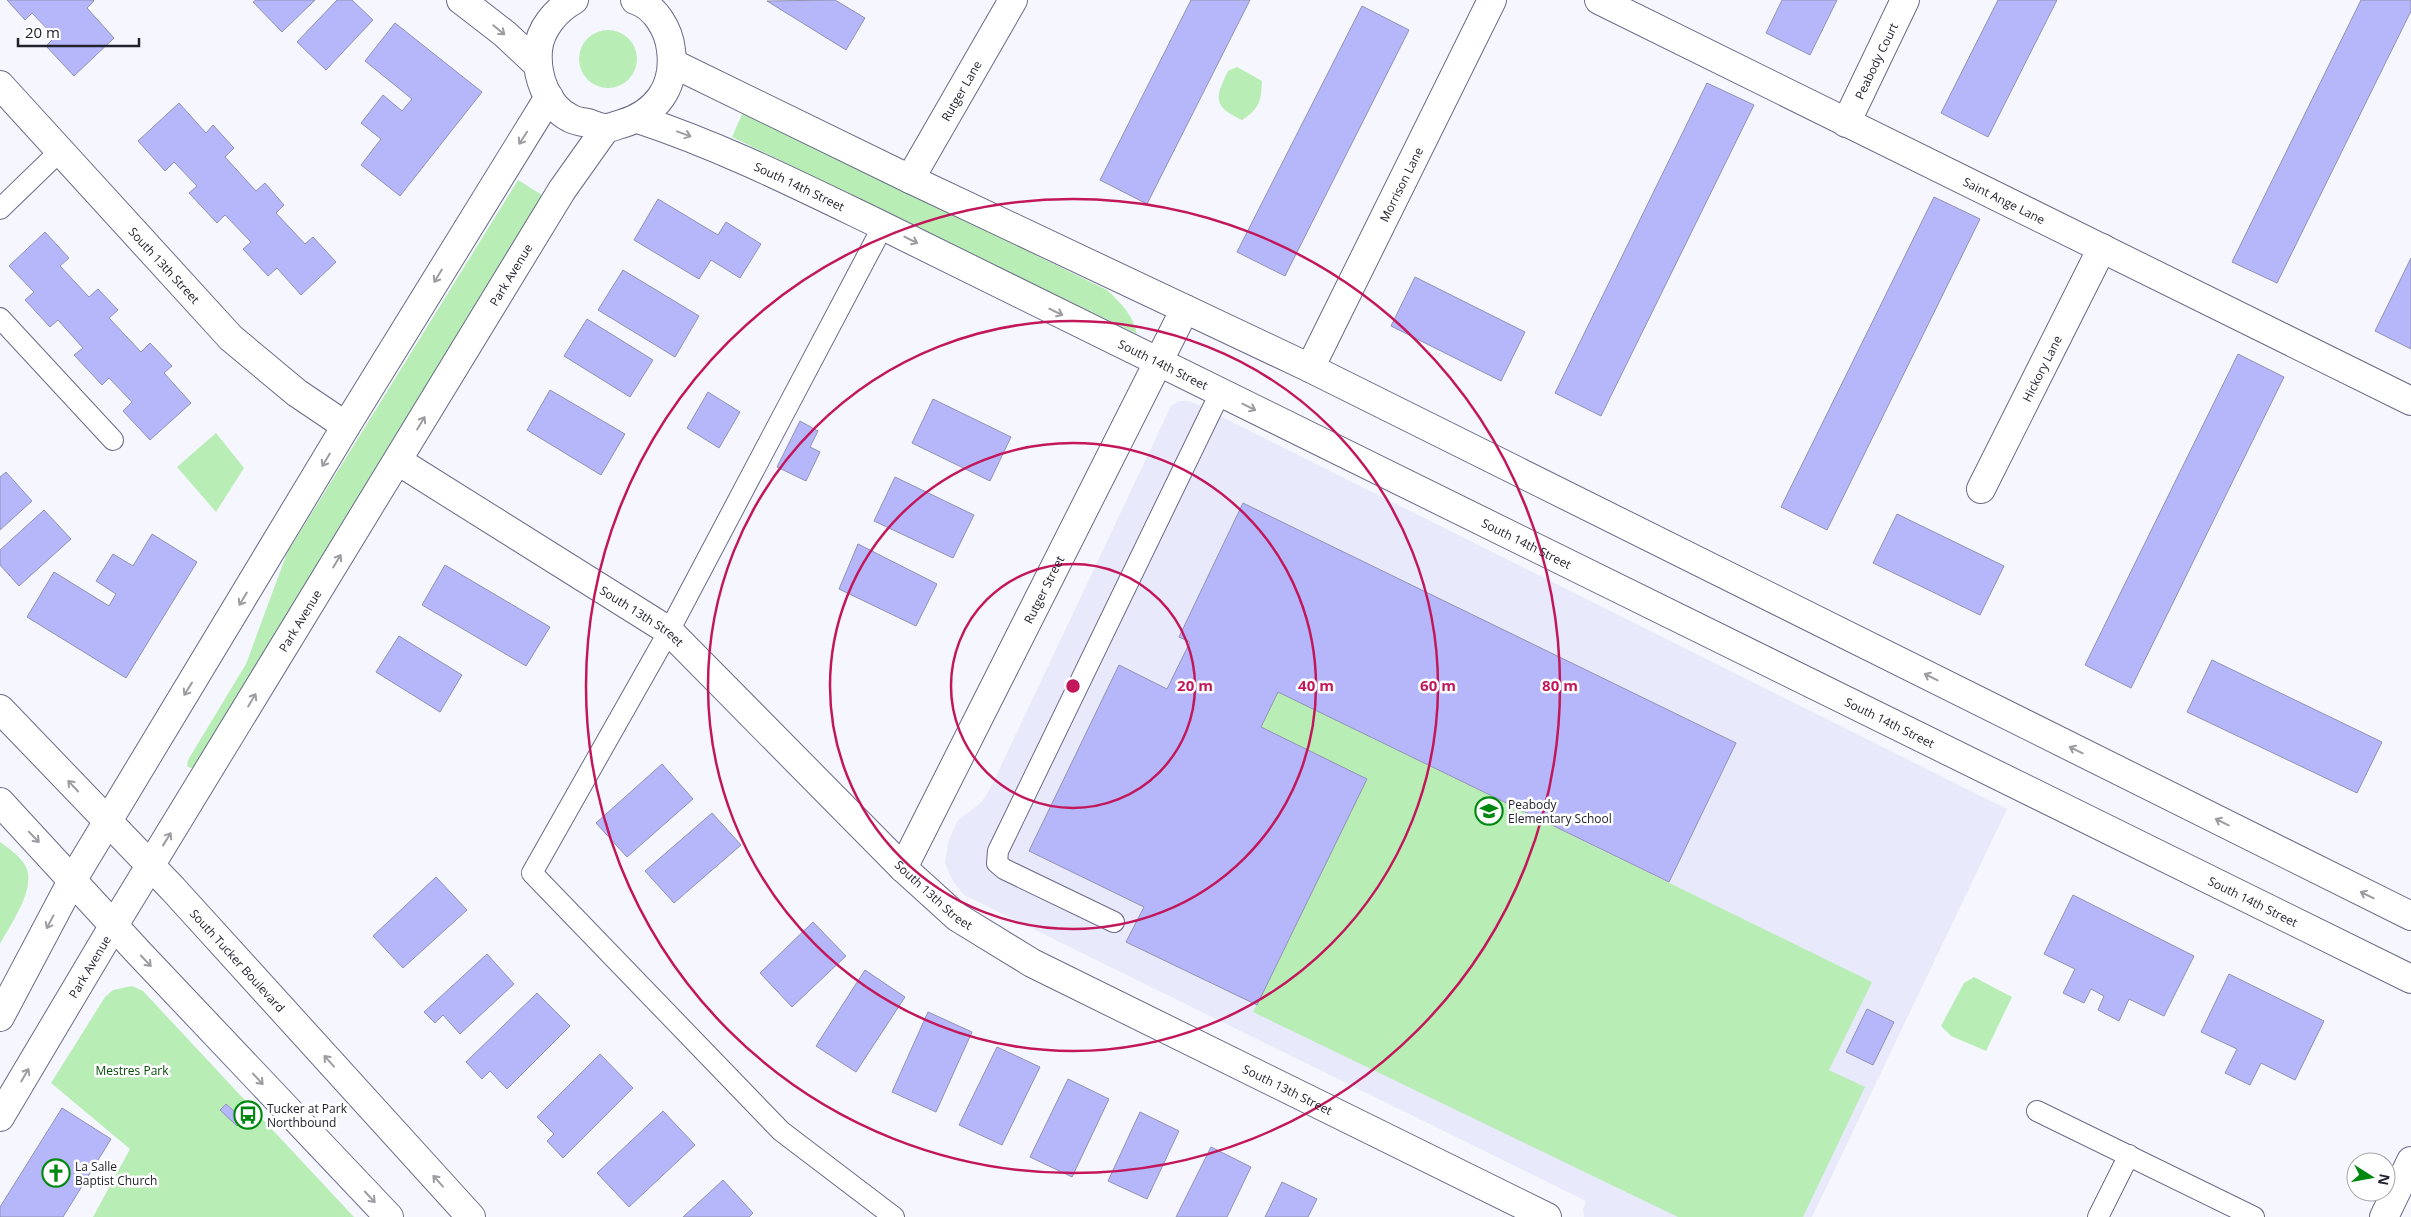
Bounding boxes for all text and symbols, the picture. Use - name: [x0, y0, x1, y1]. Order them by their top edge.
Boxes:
- scale bar: [18, 15, 139, 47]
- street label: Peabody Court: [1850, 20, 1901, 102]
- text: 20 m: [25, 22, 60, 42]
- one-way arrow: [492, 24, 505, 35]
- street label: Rutger Lane: [937, 57, 985, 124]
- one-way arrow: [518, 130, 528, 144]
- one-way arrow: [676, 130, 692, 139]
- street label: Morrison Lane: [1375, 144, 1427, 224]
- street label: South 14th Street: [752, 158, 847, 215]
- street label: Saint Ange Lane: [1960, 173, 2048, 228]
- street label: South 13th Street: [125, 223, 204, 307]
- one-way arrow: [903, 236, 918, 245]
- street label: Park Avenue: [485, 240, 536, 309]
- one-way arrow: [432, 269, 442, 283]
- one-way arrow: [1049, 307, 1064, 317]
- street label: Hickory Lane: [2018, 332, 2065, 404]
- street label: South 14th Street: [1116, 335, 1211, 393]
- one-way arrow: [1241, 403, 1256, 412]
- one-way arrow: [417, 416, 427, 430]
- one-way arrow: [321, 452, 331, 466]
- street label: South 14th Street: [1479, 514, 1574, 572]
- street label: Rutger Street: [1019, 553, 1068, 626]
- one-way arrow: [332, 555, 342, 569]
- street label: South 13th Street: [597, 581, 688, 650]
- street label: Park Avenue: [274, 586, 325, 655]
- one-way arrow: [237, 592, 247, 606]
- one-way arrow: [1924, 672, 1939, 681]
- text: 20 m: [1177, 675, 1213, 695]
- text: 40 m: [1298, 675, 1334, 695]
- text: 60 m: [1420, 675, 1456, 695]
- text: 80 m: [1542, 675, 1578, 695]
- centre of rings: [1064, 677, 1082, 695]
- one-way arrow: [183, 682, 193, 696]
- street label: South 14th Street: [1842, 693, 1938, 751]
- one-way arrow: [247, 694, 257, 708]
- one-way arrow: [2069, 745, 2084, 755]
- one-way arrow: [67, 780, 79, 793]
- school or university icon: Peabody Elementary School: [1474, 796, 1504, 826]
- place label: Peabody Elementary School: [1508, 796, 1612, 827]
- one-way arrow: [2215, 817, 2230, 826]
- one-way arrow: [28, 831, 40, 843]
- one-way arrow: [162, 832, 172, 846]
- street label: South 13th Street: [891, 856, 976, 933]
- street label: South 14th Street: [2205, 872, 2301, 930]
- one-way arrow: [2360, 890, 2375, 900]
- street label: South Tucker Boulevard: [187, 905, 289, 1016]
- one-way arrow: [45, 914, 54, 929]
- street label: Park Avenue: [64, 932, 115, 1001]
- one-way arrow: [140, 955, 152, 967]
- one-way arrow: [323, 1054, 335, 1067]
- street label: South 13th Street: [1240, 1060, 1335, 1118]
- park label: Mestres Park: [95, 1062, 169, 1079]
- one-way arrow: [21, 1068, 30, 1083]
- one-way arrow: [252, 1073, 264, 1085]
- bus stop icon: Tucker at Park Northbound: [233, 1100, 263, 1130]
- place label: Tucker at Park Northbound: [267, 1100, 348, 1131]
- north arrow: [2346, 1152, 2396, 1202]
- church icon: La Salle Baptist Church: [41, 1158, 71, 1188]
- place label: La Salle Baptist Church: [75, 1158, 157, 1189]
- text: N: [2374, 1172, 2395, 1187]
- one-way arrow: [432, 1174, 444, 1187]
- one-way arrow: [364, 1191, 376, 1203]

